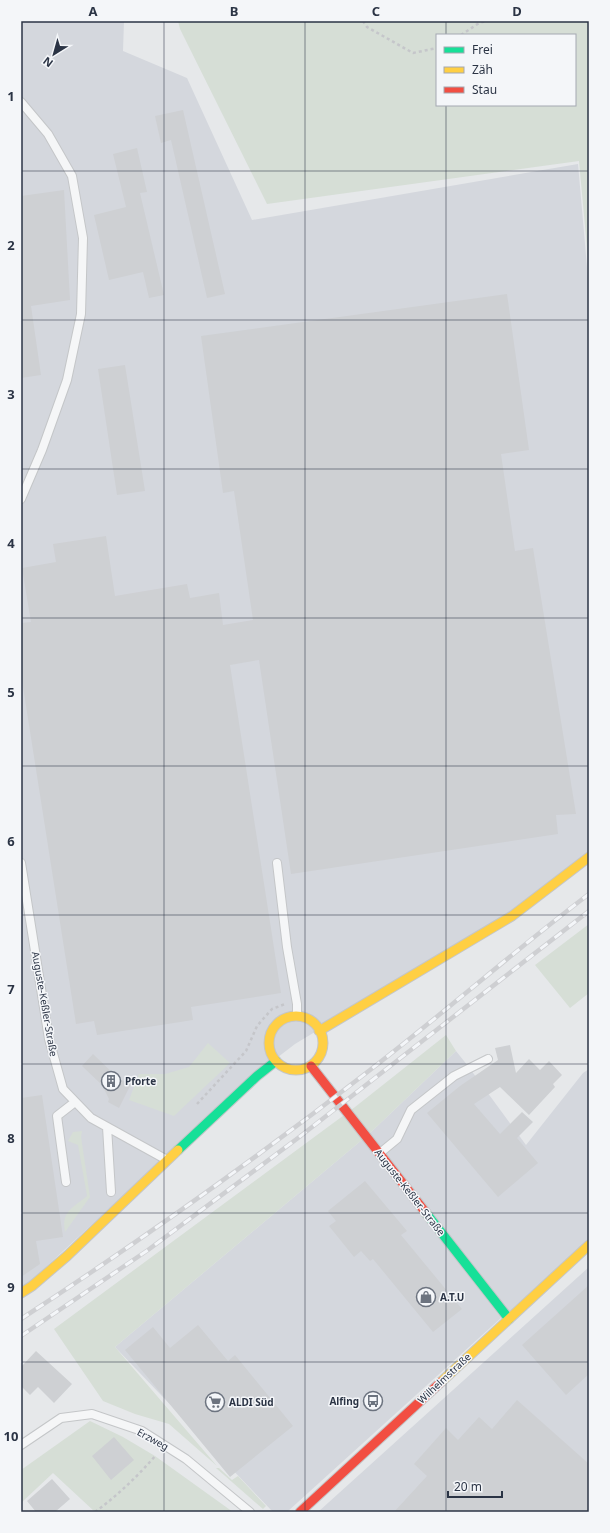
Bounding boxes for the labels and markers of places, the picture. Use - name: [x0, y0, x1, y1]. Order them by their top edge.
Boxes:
- building icon: Pforte: [100, 1070, 122, 1092]
- place label: Pforte: [125, 1074, 156, 1088]
- shop icon: A.T.U: [415, 1286, 437, 1308]
- place label: A.T.U: [440, 1290, 464, 1304]
- bus stop icon: Alfing: [362, 1390, 384, 1412]
- supermarket icon: ALDI Süd: [204, 1391, 226, 1413]
- place label: Alfing: [329, 1394, 359, 1408]
- place label: ALDI Süd: [229, 1395, 274, 1409]

